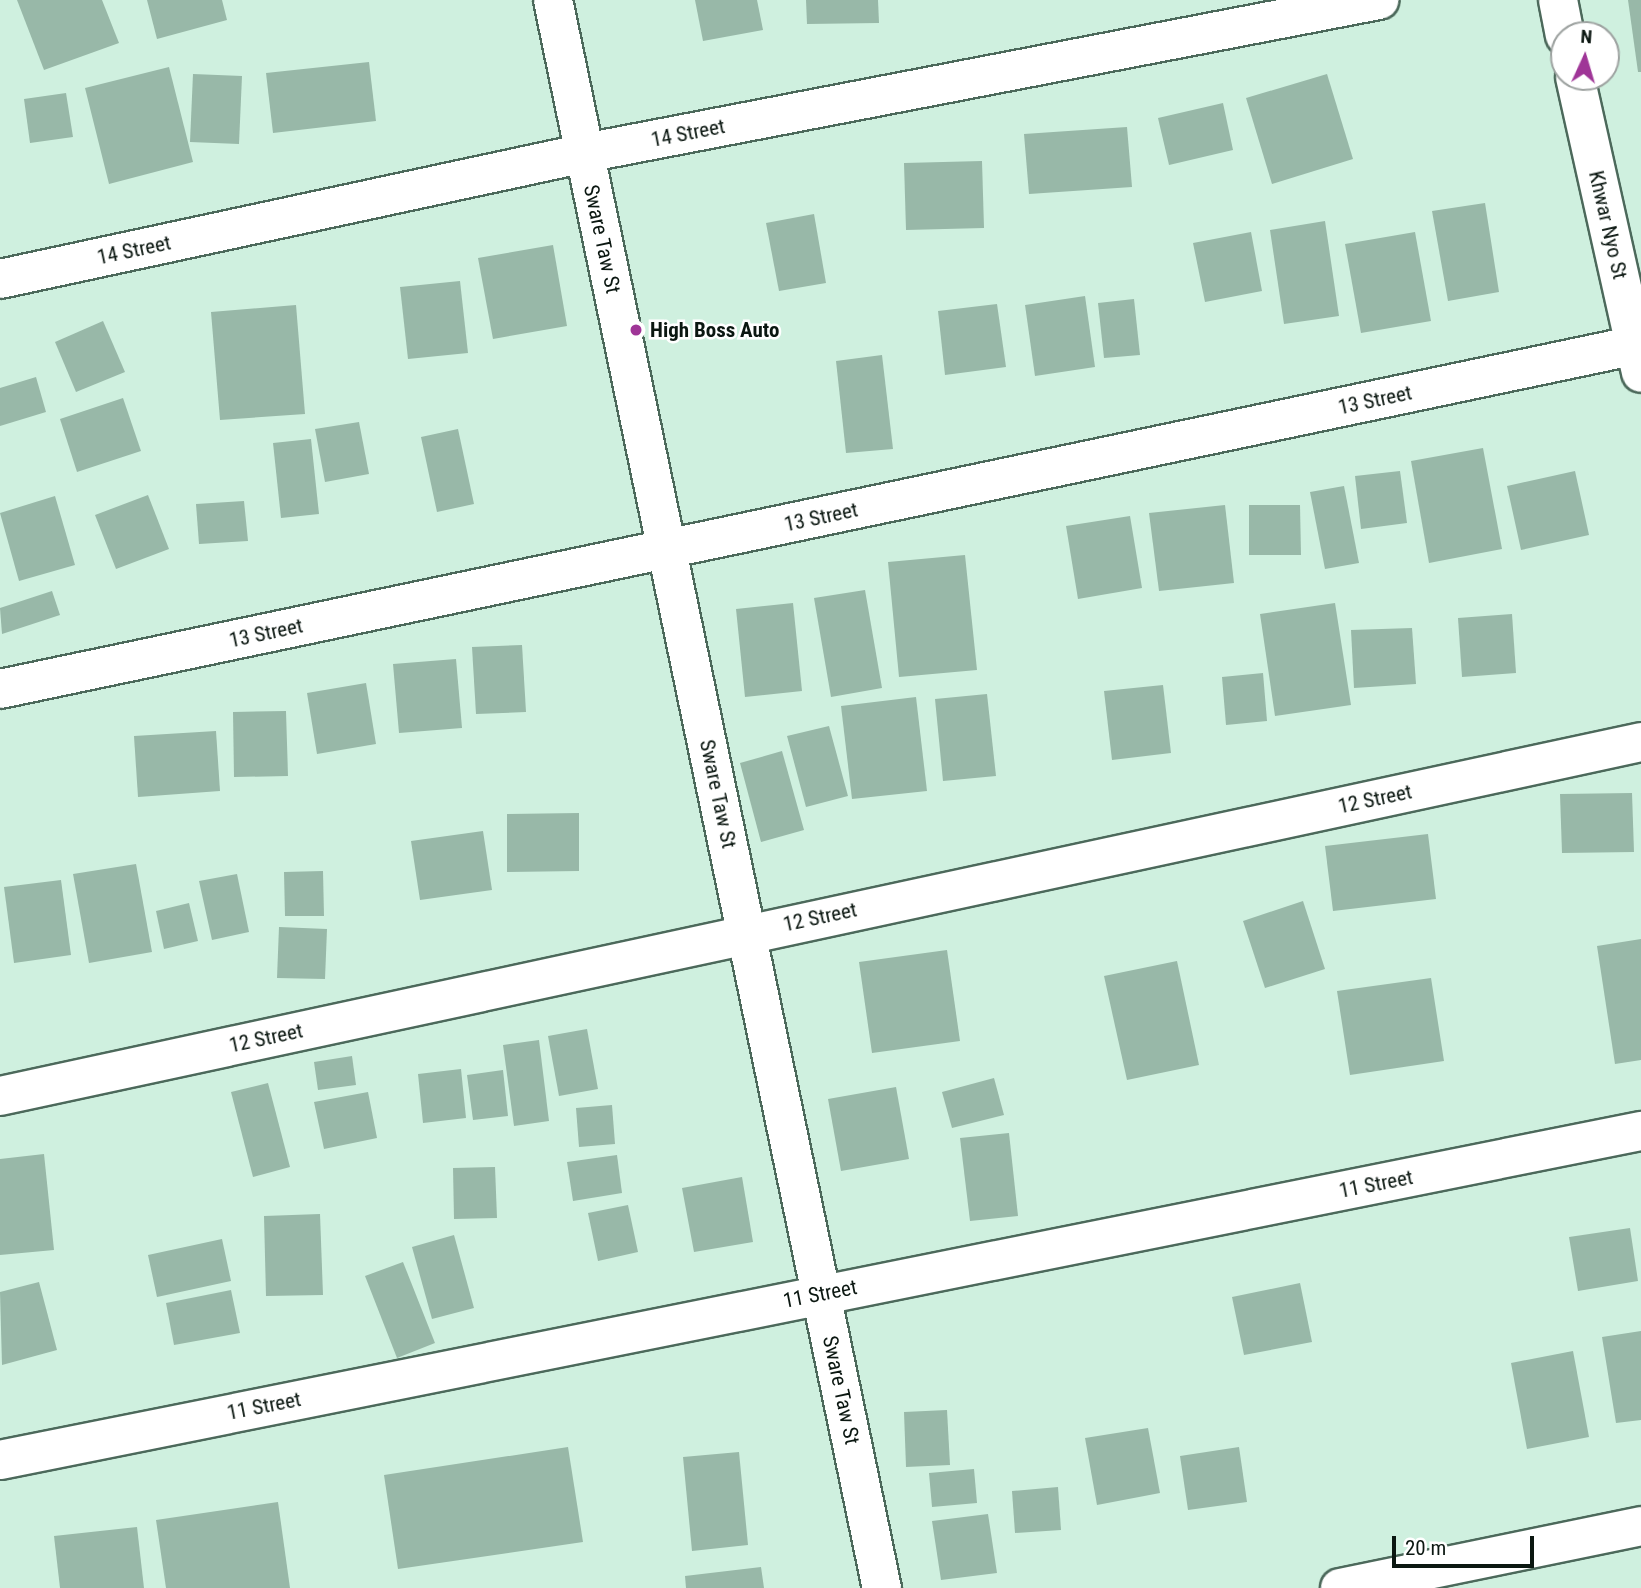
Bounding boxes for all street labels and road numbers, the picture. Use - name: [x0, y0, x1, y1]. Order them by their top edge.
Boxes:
- street label: 14 Street: [649, 113, 727, 153]
- street label: Khwar Nyo St: [1583, 168, 1633, 282]
- street label: Sware Taw St: [578, 182, 626, 296]
- street label: 14 Street: [95, 230, 173, 270]
- street label: 13 Street: [1336, 380, 1414, 420]
- street label: 13 Street: [782, 497, 860, 537]
- street label: 13 Street: [227, 613, 305, 653]
- street label: Sware Taw St: [694, 737, 742, 851]
- street label: 12 Street: [1336, 779, 1414, 819]
- street label: 12 Street: [781, 897, 859, 937]
- street label: 12 Street: [227, 1018, 305, 1058]
- street label: 11 Street: [1337, 1164, 1415, 1204]
- street label: 11 Street: [781, 1274, 859, 1314]
- street label: Sware Taw St: [817, 1333, 865, 1447]
- street label: 11 Street: [225, 1386, 303, 1426]

